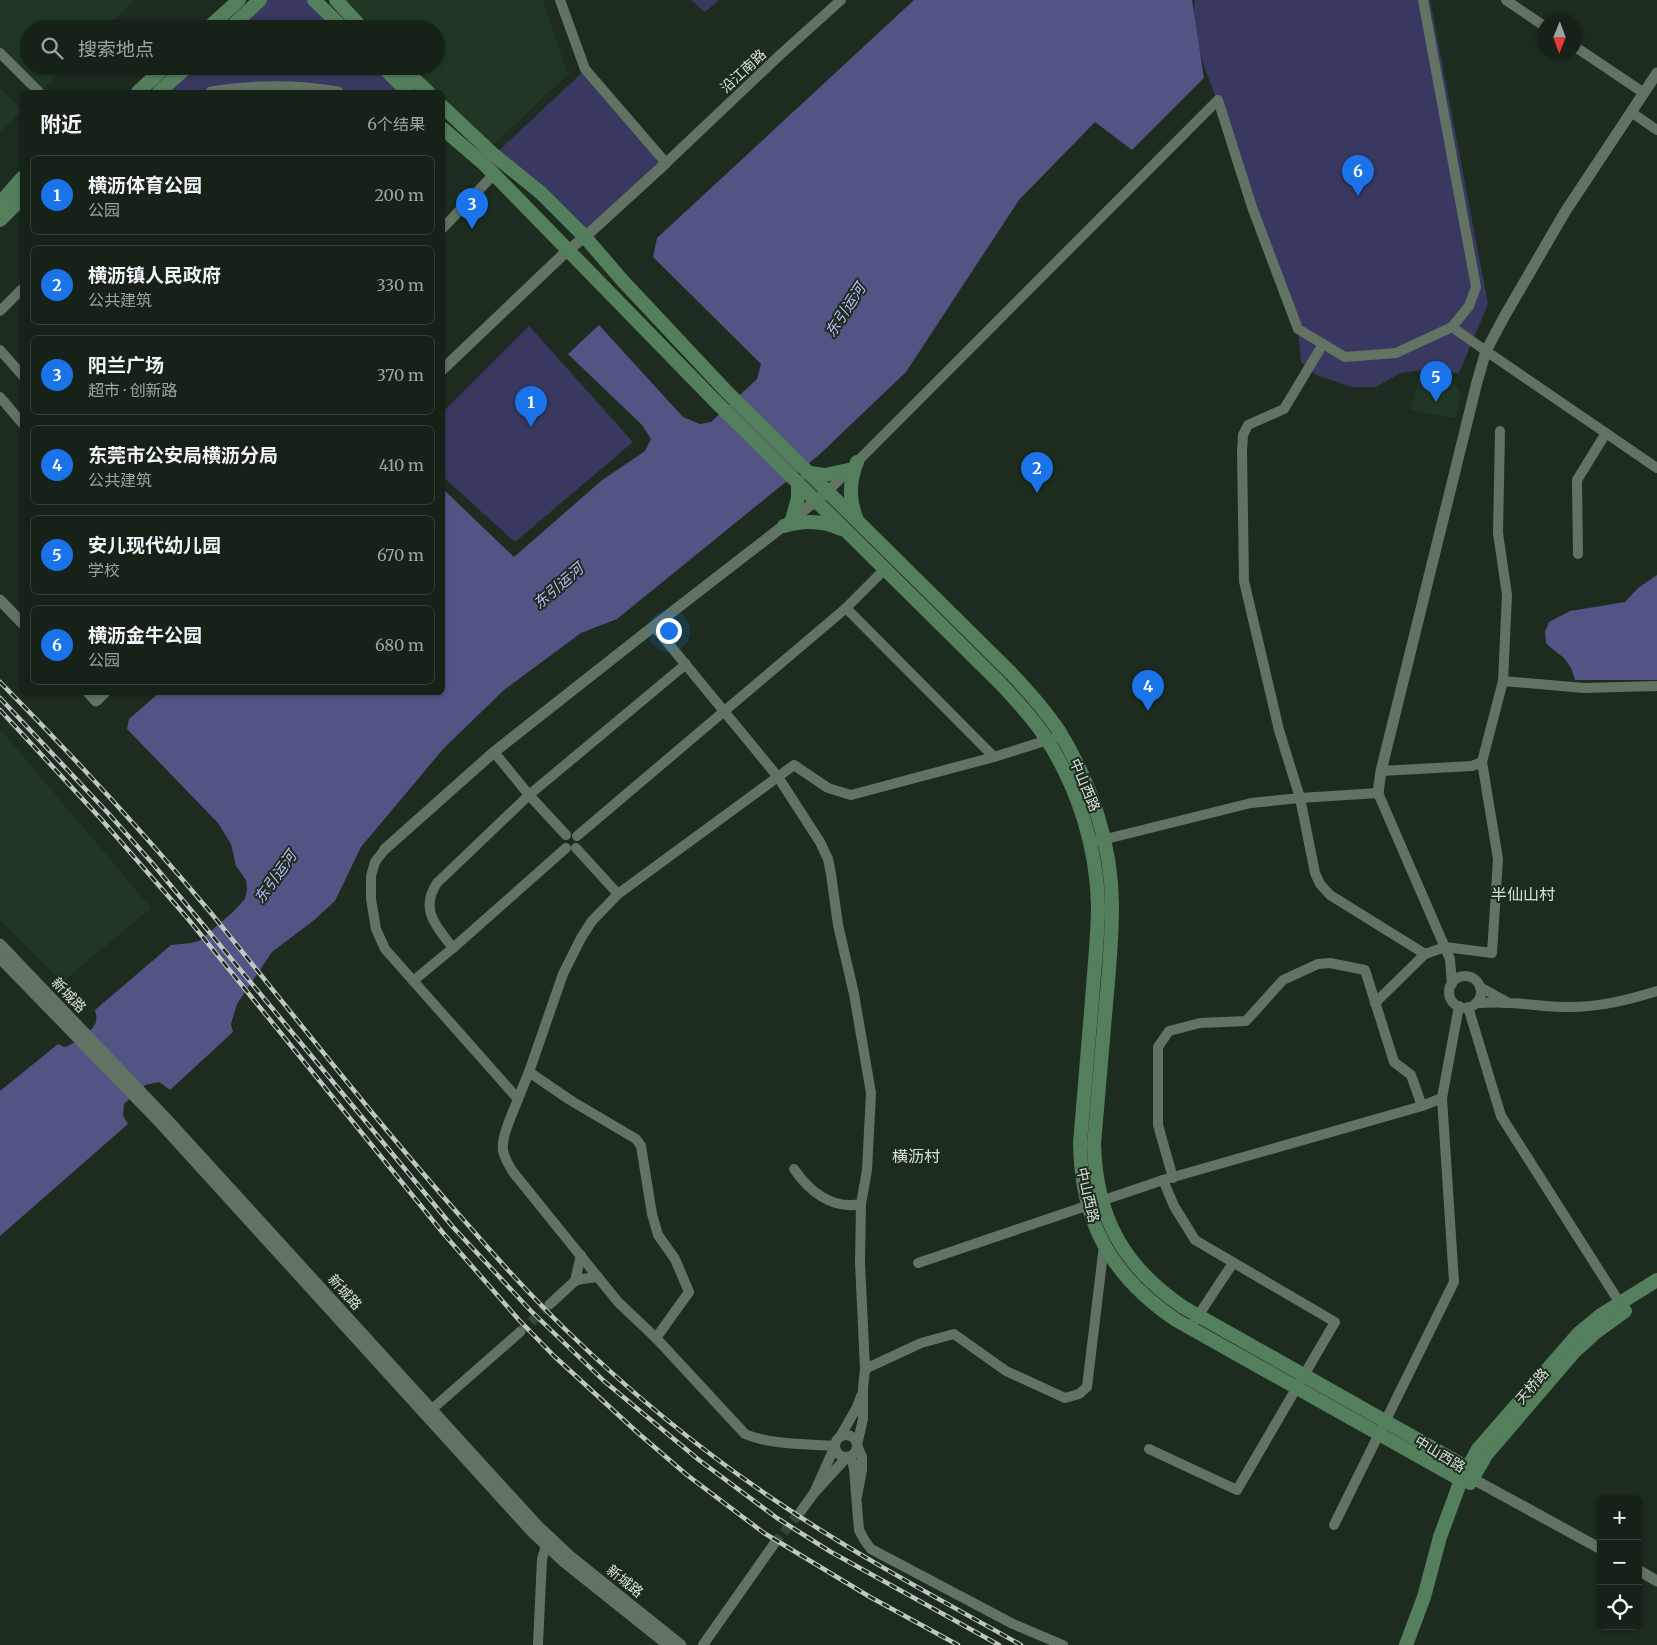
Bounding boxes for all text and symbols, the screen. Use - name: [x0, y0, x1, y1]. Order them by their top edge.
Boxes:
- north arrow: [1537, 15, 1582, 60]
- search box: [20, 20, 445, 75]
- icon: search: [38, 34, 66, 62]
- text: 搜索地点: [78, 37, 154, 61]
- street label: 沿江南路: [716, 45, 770, 97]
- text: 附近: [40, 111, 82, 138]
- text: 6个结果: [367, 114, 425, 134]
- pin: 6: [1342, 155, 1374, 196]
- text: 横沥体育公园: [88, 173, 202, 197]
- text: 1: [53, 185, 61, 205]
- text: 200 m: [374, 185, 424, 205]
- pin: 3: [456, 188, 488, 229]
- text: 公园: [88, 200, 120, 220]
- text: 横沥镇人民政府: [88, 263, 221, 287]
- text: 2: [52, 275, 62, 295]
- text: 330 m: [377, 275, 424, 295]
- water label: 东引运河: [821, 277, 871, 340]
- text: 公共建筑: [88, 290, 152, 310]
- text: 阳兰广场: [88, 353, 164, 377]
- pin: 5: [1420, 361, 1452, 402]
- text: 3: [52, 365, 62, 385]
- text: 370 m: [377, 365, 424, 385]
- text: 超市 · 创新路: [88, 380, 177, 400]
- pin: 1: [515, 386, 547, 427]
- text: 东莞市公安局横沥分局: [88, 443, 278, 467]
- pin: 2: [1021, 452, 1053, 493]
- text: 4: [52, 455, 62, 475]
- text: 410 m: [379, 455, 424, 475]
- text: 公共建筑: [88, 470, 152, 490]
- text: 安儿现代幼儿园: [88, 533, 221, 557]
- text: 5: [52, 545, 62, 565]
- text: 670 m: [377, 545, 424, 565]
- water label: 东引运河: [529, 557, 589, 613]
- text: 学校: [88, 560, 120, 580]
- your location: [656, 618, 682, 644]
- text: 横沥金牛公园: [88, 623, 202, 647]
- text: 6: [52, 635, 62, 655]
- text: 680 m: [375, 635, 424, 655]
- text: 公园: [88, 650, 120, 670]
- pin: 4: [1132, 670, 1164, 711]
- street label: 中山西路: [1066, 756, 1104, 814]
- water label: 东引运河: [250, 845, 302, 907]
- district label: 半仙山村: [1491, 884, 1555, 904]
- street label: 新城路: [48, 974, 90, 1016]
- district label: 横沥村: [892, 1146, 940, 1166]
- street label: 中山西路: [1073, 1166, 1103, 1224]
- street label: 新城路: [324, 1270, 366, 1314]
- street label: 天桥路: [1511, 1364, 1553, 1408]
- street label: 中山西路: [1411, 1432, 1469, 1476]
- map controls: [1597, 1495, 1642, 1630]
- button: +: [1597, 1495, 1642, 1540]
- button: −: [1597, 1540, 1642, 1585]
- street label: 新城路: [603, 1561, 647, 1601]
- button: locate: [1597, 1585, 1642, 1630]

